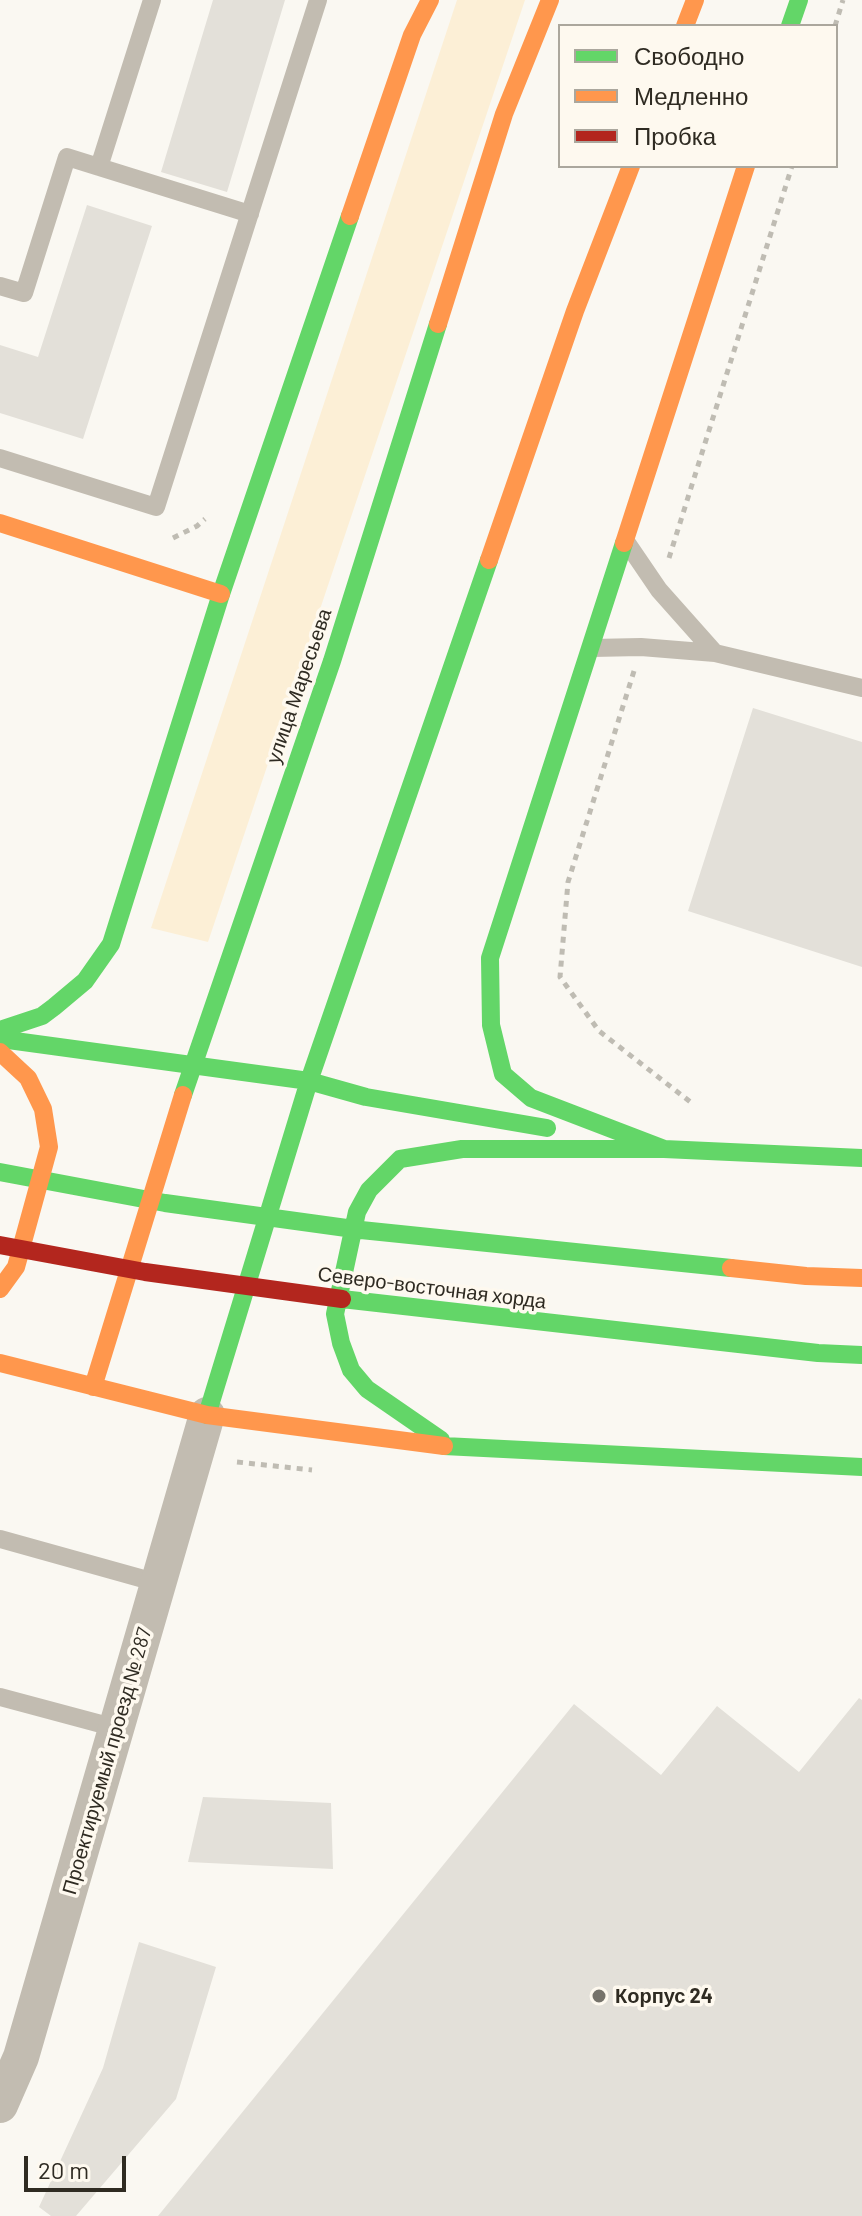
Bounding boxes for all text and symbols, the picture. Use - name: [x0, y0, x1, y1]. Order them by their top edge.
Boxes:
- legend: [558, 24, 838, 168]
- text: Свободно: [634, 41, 744, 70]
- text: Медленно: [634, 81, 748, 110]
- text: Пробка: [634, 121, 716, 150]
- street label: улица Маресьева: [261, 605, 337, 767]
- street label: Северо-восточная хорда: [316, 1262, 548, 1314]
- street label: Проектируемый проезд № 287: [57, 1625, 157, 1897]
- place label: Корпус 24: [615, 1984, 713, 2008]
- marker: Корпус 24: [590, 1987, 608, 2005]
- scale bar: [28, 2140, 130, 2190]
- text: 20 m: [38, 2155, 89, 2184]

